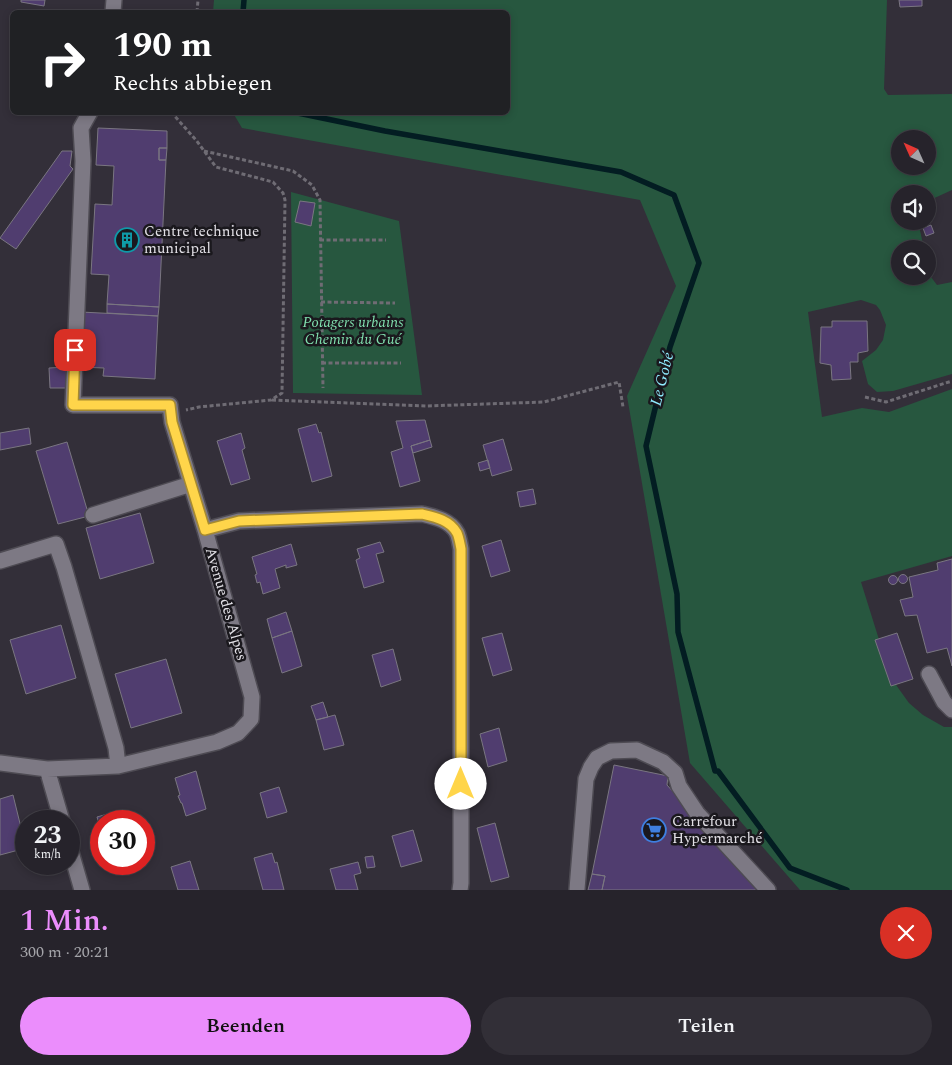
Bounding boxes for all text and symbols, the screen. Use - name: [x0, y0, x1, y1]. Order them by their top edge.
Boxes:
- text: 190 m: [113, 19, 212, 72]
- icon: right: [30, 30, 95, 95]
- text: Rechts abbiegen: [113, 67, 272, 100]
- north arrow: [891, 130, 936, 175]
- map controls: [891, 130, 936, 285]
- button: sound: [891, 185, 936, 230]
- place label: Centre technique municipal: [144, 220, 259, 260]
- building icon: Centre technique municipal: [114, 227, 140, 253]
- button: search: [891, 240, 936, 285]
- park label: Potagers urbains Chemin du Gué: [302, 311, 404, 351]
- pin: [54, 329, 96, 371]
- icon: arrive: [61, 336, 89, 364]
- water label: Le Gobé: [644, 348, 681, 408]
- street label: Avenue des Alpes: [199, 545, 253, 663]
- position arrow: [434, 757, 486, 809]
- speed limit sign: 30: [90, 810, 155, 875]
- place label: Carrefour Hypermarché: [672, 810, 762, 850]
- text: 23: [33, 817, 62, 855]
- supermarket icon: Carrefour Hypermarché: [641, 817, 667, 843]
- text: km/h: [34, 845, 61, 864]
- text: 1 Min.: [20, 898, 109, 944]
- button: close: [880, 907, 932, 959]
- text: 300 m · 20:21: [20, 940, 110, 964]
- button: Beenden: [20, 997, 471, 1055]
- button: Teilen: [481, 997, 932, 1055]

